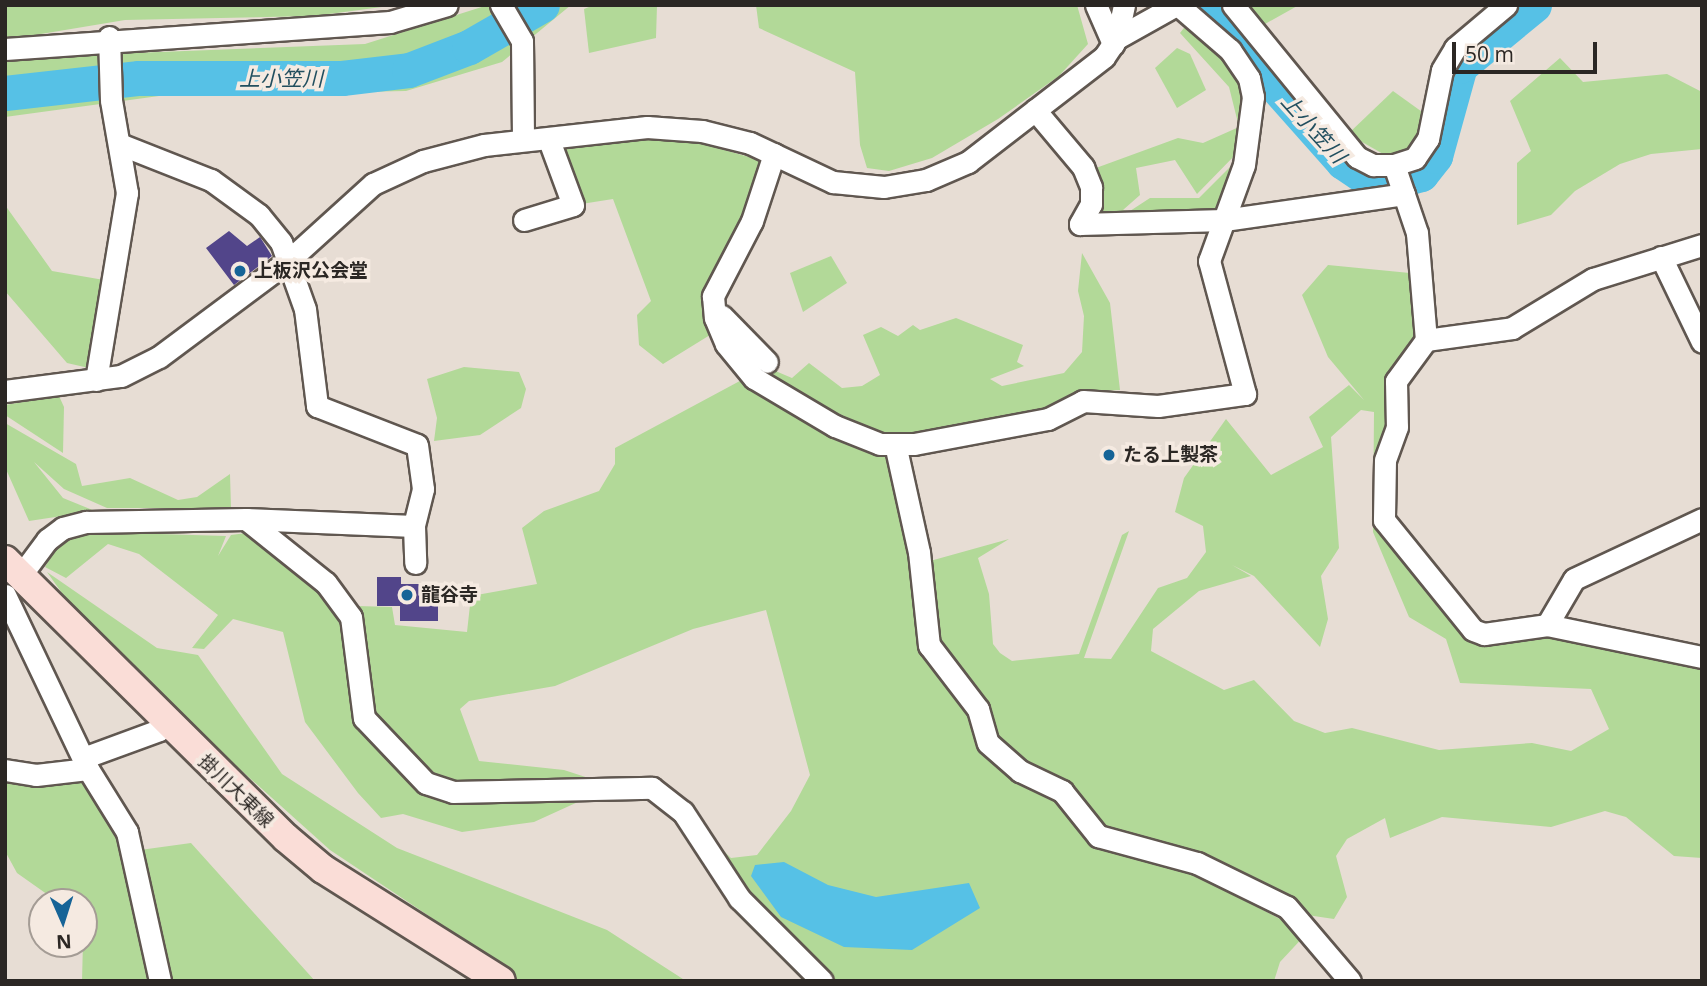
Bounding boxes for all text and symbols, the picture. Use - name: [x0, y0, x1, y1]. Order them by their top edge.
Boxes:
- scale bar: [1455, 28, 1600, 72]
- text: 50 m: [1465, 40, 1514, 68]
- water label: 上小笠川: [239, 65, 323, 91]
- water label: 上小笠川: [1277, 88, 1351, 168]
- place label: 上板沢公会堂: [254, 260, 368, 282]
- marker: 上板沢公会堂: [232, 263, 248, 279]
- place label: たる上製茶: [1123, 444, 1218, 466]
- marker: たる上製茶: [1101, 447, 1117, 463]
- place label: 龍谷寺: [421, 584, 478, 606]
- marker: 龍谷寺: [399, 587, 415, 603]
- street label: 掛川大東線: [194, 750, 278, 832]
- north arrow: [28, 888, 98, 958]
- text: N: [56, 929, 72, 955]

